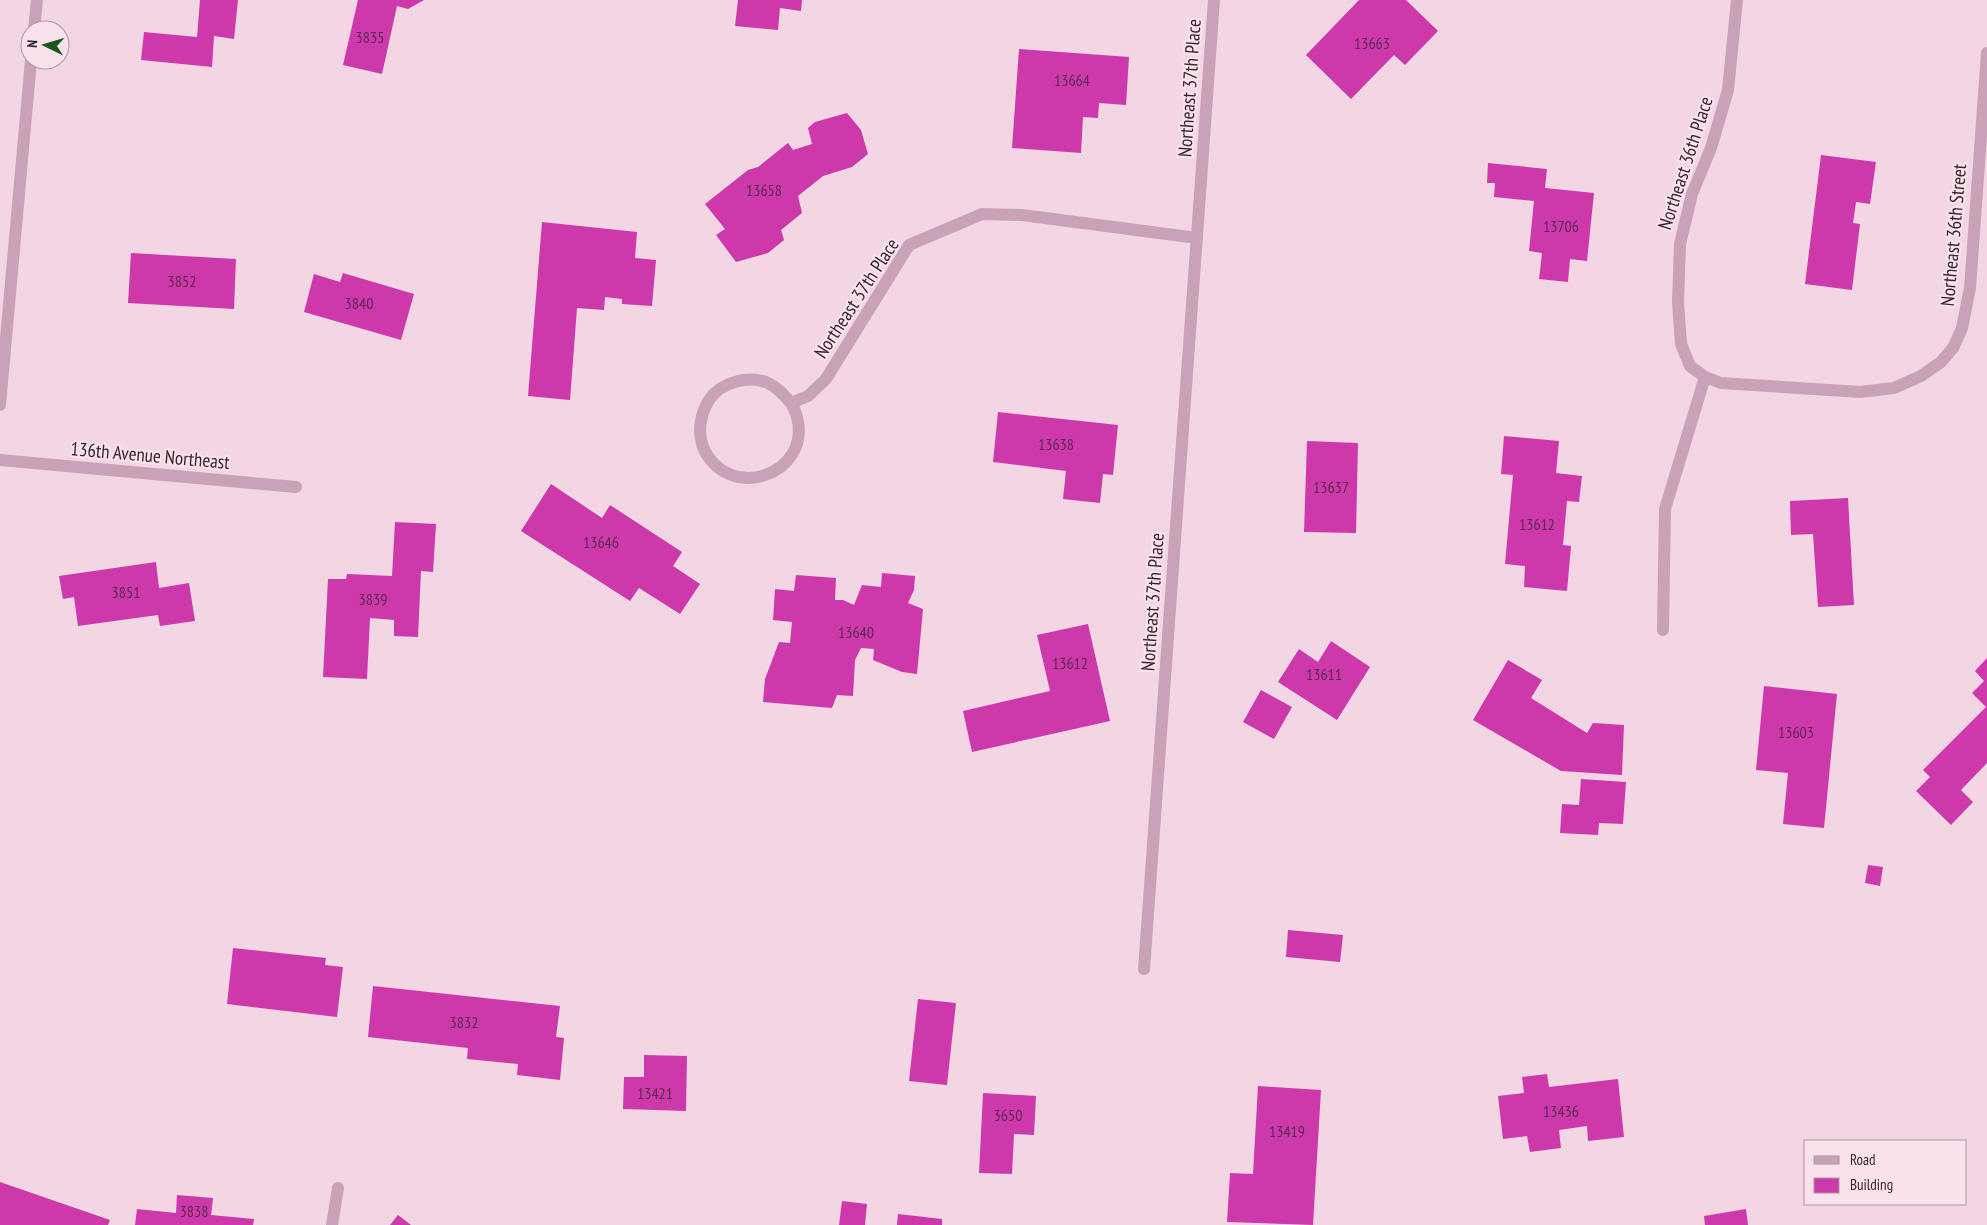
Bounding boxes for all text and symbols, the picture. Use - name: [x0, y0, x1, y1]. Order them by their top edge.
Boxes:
- street label: Northeast 37th Place: [1172, 18, 1206, 158]
- north arrow: [20, 20, 70, 70]
- house number: 3835: [356, 27, 384, 47]
- house number: 13663: [1354, 33, 1390, 53]
- text: N: [23, 39, 41, 48]
- house number: 13664: [1054, 70, 1090, 90]
- street label: Northeast 36th Place: [1652, 93, 1718, 233]
- street label: Northeast 36th Street: [1935, 162, 1971, 307]
- house number: 13658: [746, 180, 782, 200]
- house number: 13706: [1543, 216, 1579, 236]
- street label: Northeast 37th Place: [808, 233, 904, 363]
- house number: 3852: [168, 271, 196, 291]
- house number: 3840: [345, 293, 373, 313]
- house number: 13638: [1038, 434, 1074, 454]
- street label: 136th Avenue Northeast: [69, 436, 231, 474]
- house number: 13637: [1313, 477, 1349, 497]
- house number: 13612: [1519, 514, 1555, 534]
- house number: 13646: [583, 532, 619, 552]
- street label: Northeast 37th Place: [1135, 532, 1169, 672]
- house number: 3851: [112, 582, 140, 602]
- house number: 3839: [359, 589, 387, 609]
- house number: 13640: [838, 622, 874, 642]
- house number: 13612: [1052, 653, 1088, 673]
- house number: 13611: [1306, 664, 1342, 684]
- house number: 13603: [1778, 722, 1814, 742]
- house number: 3832: [450, 1012, 478, 1032]
- house number: 13421: [637, 1083, 673, 1103]
- house number: 13436: [1543, 1101, 1579, 1121]
- house number: 3650: [994, 1105, 1022, 1125]
- house number: 13419: [1269, 1121, 1305, 1141]
- legend: [1804, 1140, 1967, 1205]
- text: Road: [1850, 1150, 1876, 1169]
- text: Building: [1850, 1175, 1893, 1194]
- house number: 3838: [180, 1201, 208, 1221]

